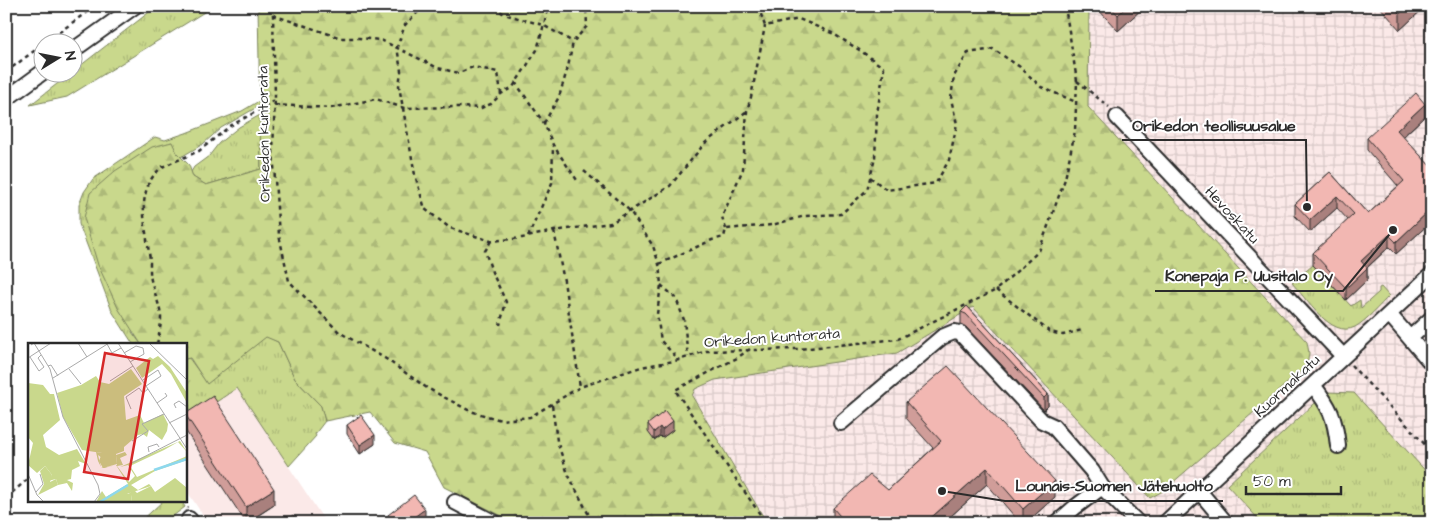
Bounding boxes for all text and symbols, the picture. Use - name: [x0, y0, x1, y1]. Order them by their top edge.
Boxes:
- north arrow: [32, 32, 82, 82]
- text: N: [59, 50, 80, 62]
- street label: Orikedon kuntorata: [252, 65, 276, 202]
- callout: Orikedon teollisuusalue: [1122, 109, 1306, 140]
- text: Orikedon teollisuusalue: [1132, 115, 1296, 137]
- street label: Hevoskatu: [1200, 182, 1264, 249]
- callout: Konepaja P. Uusitalo Oy: [1155, 260, 1343, 291]
- text: Konepaja P. Uusitalo Oy: [1165, 265, 1333, 288]
- street label: Orikedon kuntorata: [703, 323, 841, 353]
- inset map: [28, 343, 186, 502]
- street label: Kuormakatu: [1249, 350, 1325, 422]
- scale bar: [1246, 464, 1340, 496]
- callout: Lounais-Suomen Jätehuolto: [1005, 470, 1223, 501]
- text: 50 m: [1253, 471, 1291, 492]
- text: Lounais-Suomen Jätehuolto: [1015, 475, 1214, 497]

